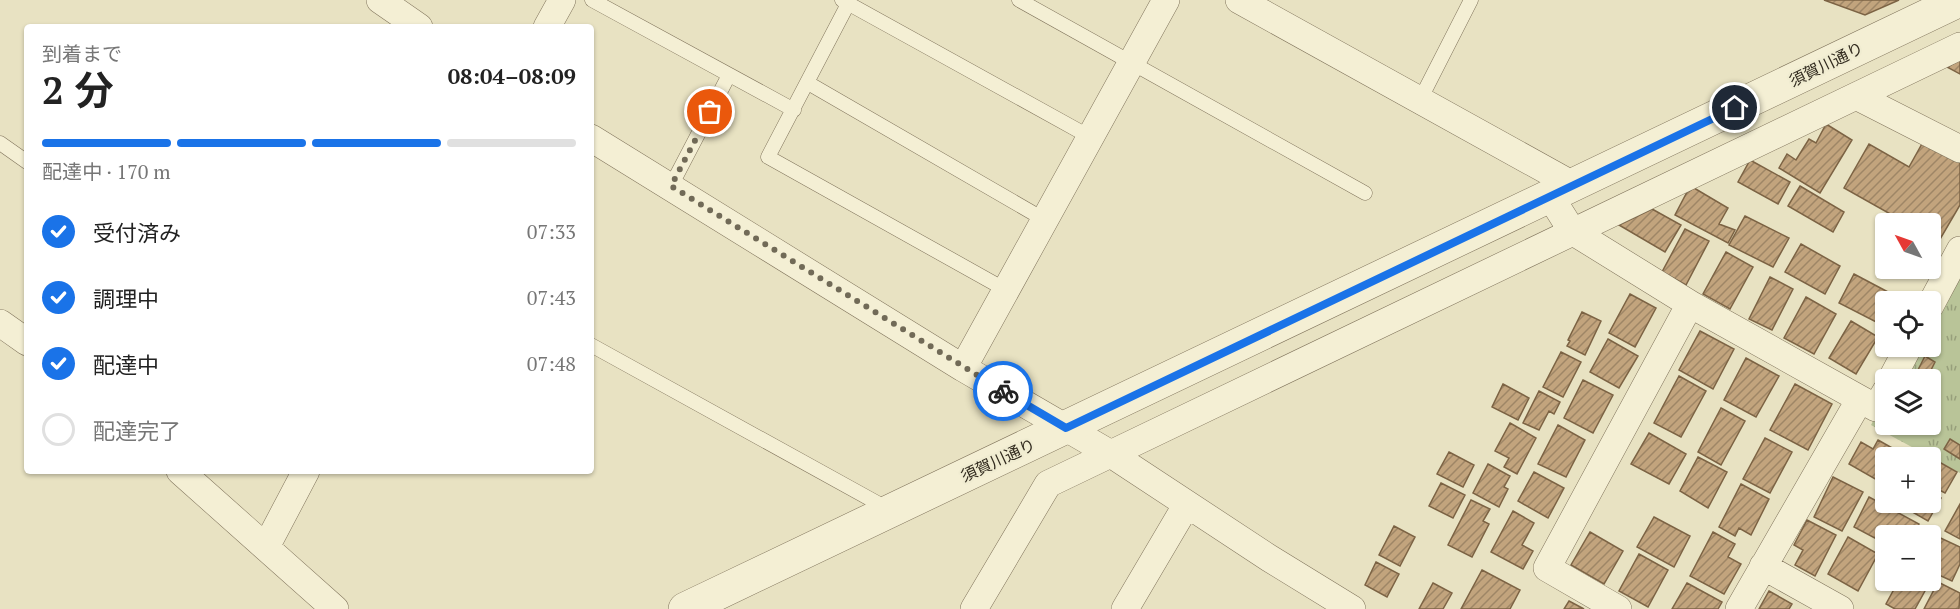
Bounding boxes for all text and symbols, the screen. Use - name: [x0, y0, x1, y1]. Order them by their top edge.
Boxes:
- street label: 須賀川通り: [1785, 37, 1867, 91]
- text: 到着まで: [42, 40, 122, 67]
- text: 08:04–08:09: [448, 61, 576, 90]
- text: 2 分: [42, 63, 114, 115]
- pin: [1709, 82, 1760, 133]
- pin: [684, 86, 735, 137]
- icon: home: [1718, 91, 1751, 124]
- icon: bag: [693, 95, 726, 128]
- text: 配達中 · 170 m: [42, 158, 171, 185]
- north arrow: [1875, 213, 1941, 279]
- map controls: [1875, 213, 1941, 591]
- icon: check: [42, 215, 75, 248]
- text: 受付済み: [93, 218, 181, 247]
- text: 07:33: [527, 218, 576, 245]
- icon: check: [42, 281, 75, 314]
- text: 調理中: [93, 284, 159, 313]
- text: 07:43: [527, 284, 576, 311]
- button: locate: [1875, 291, 1941, 357]
- icon: check: [42, 347, 75, 380]
- text: 配達中: [93, 350, 159, 379]
- text: 07:48: [527, 350, 576, 377]
- courier: [973, 361, 1033, 421]
- button: layers: [1875, 369, 1941, 435]
- icon: bike: [987, 375, 1020, 408]
- text: 配達完了: [93, 416, 181, 445]
- street label: 須賀川通り: [957, 433, 1039, 487]
- button: +: [1875, 447, 1941, 513]
- button: −: [1875, 525, 1941, 591]

